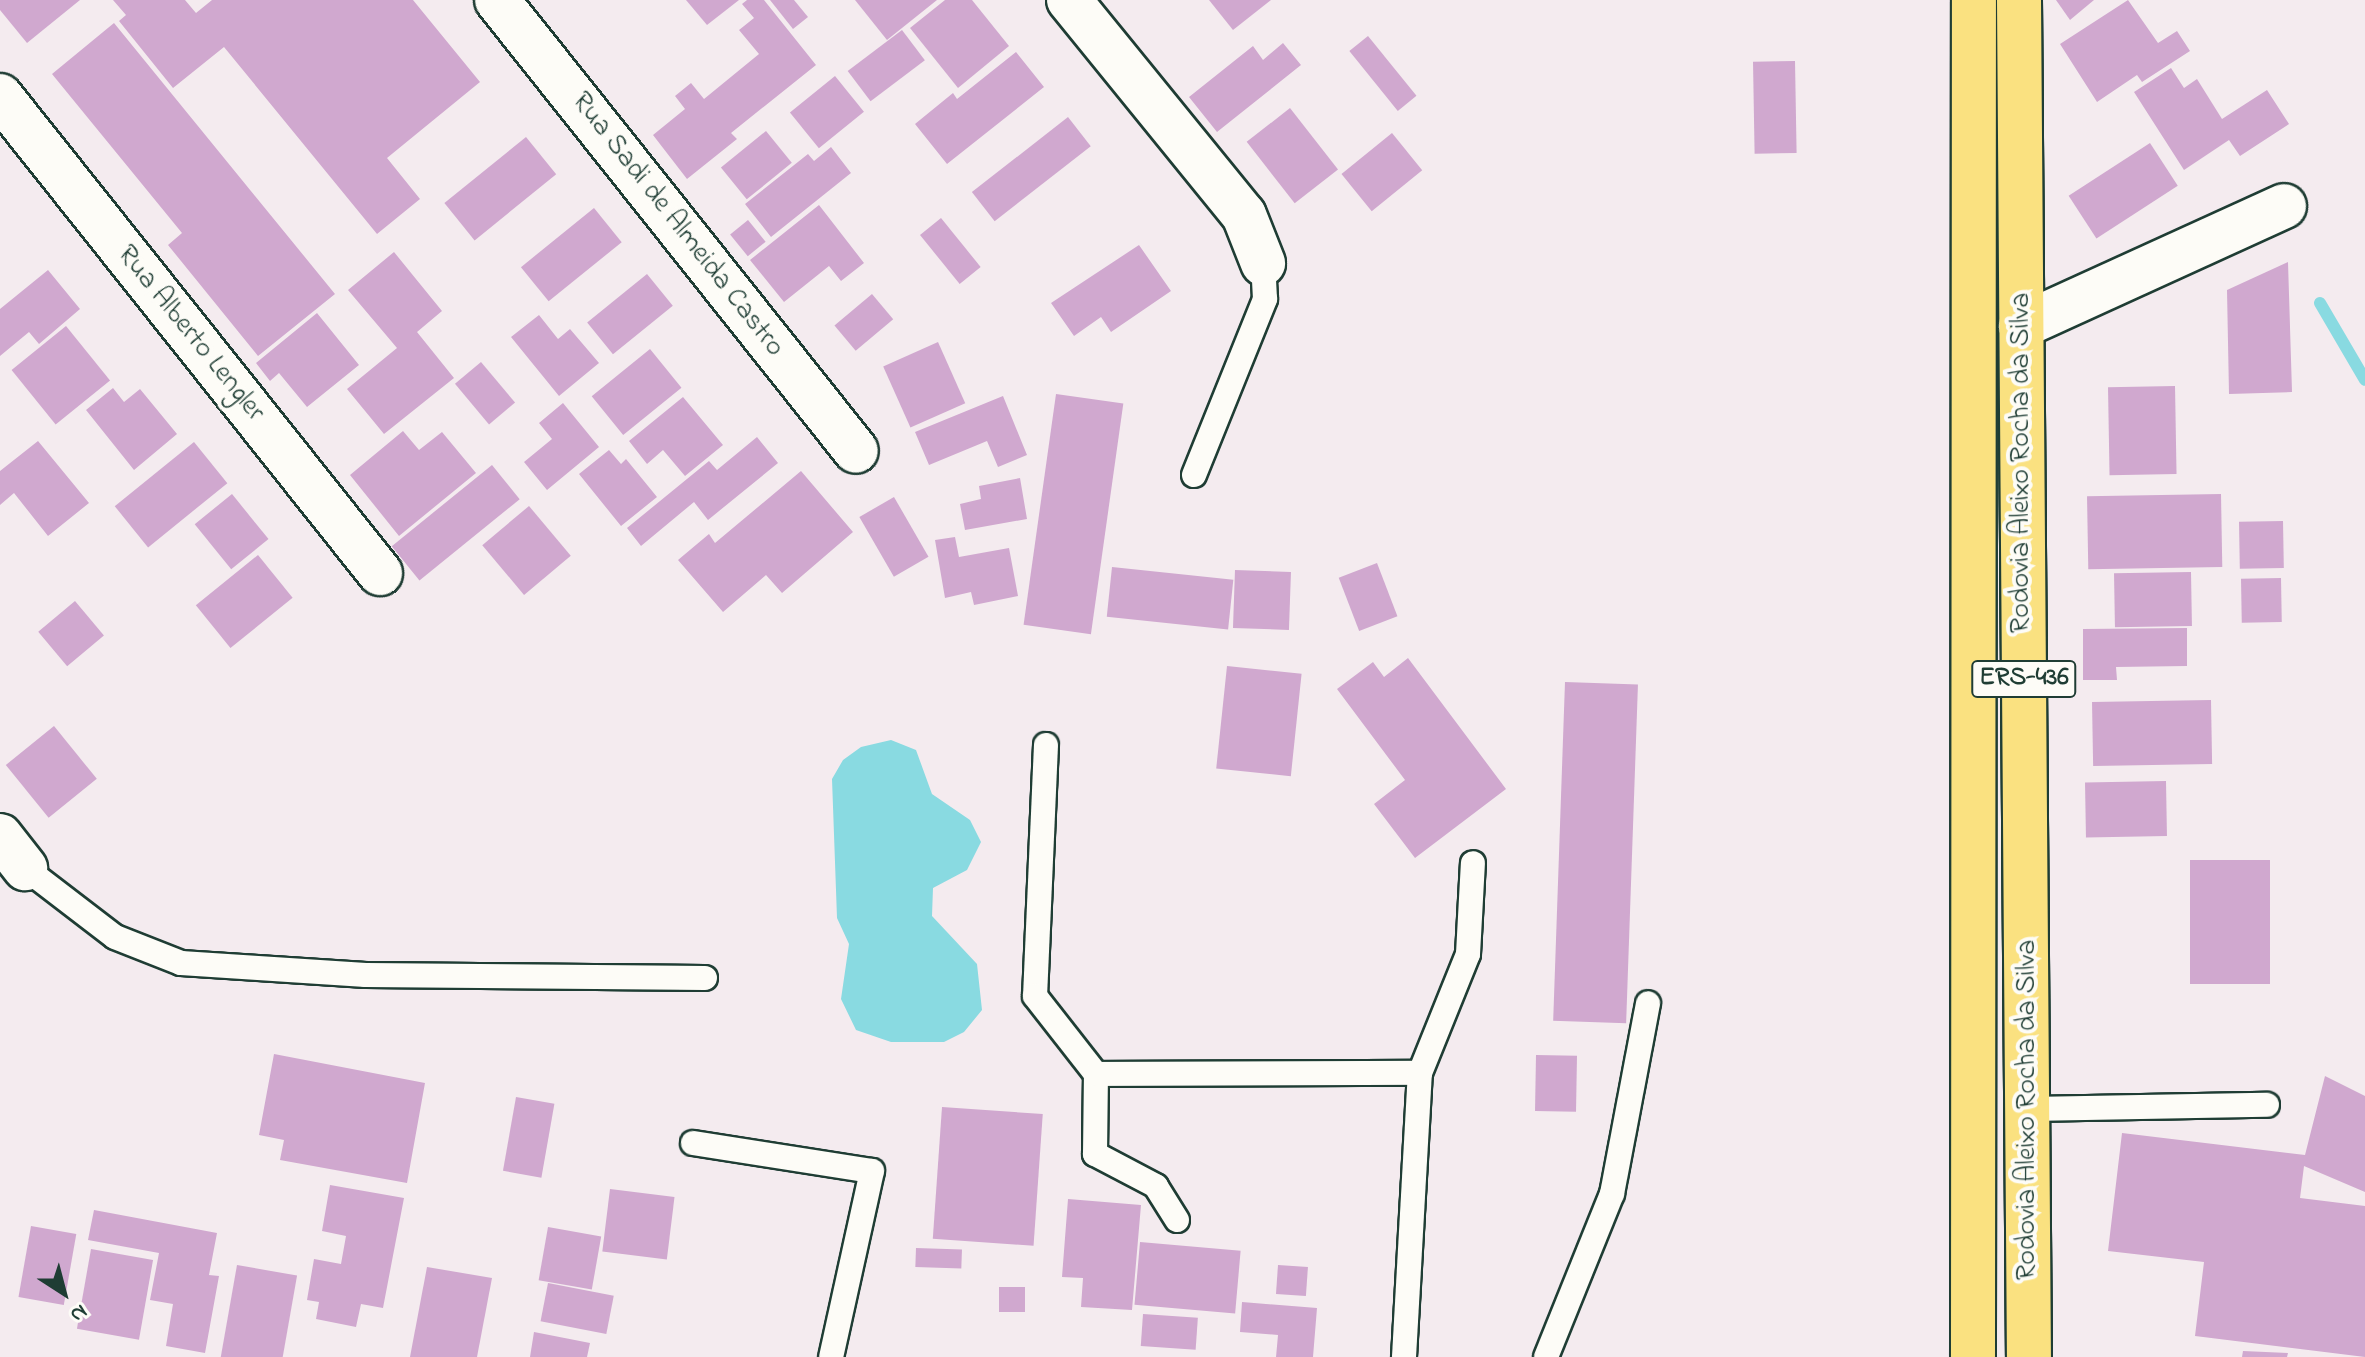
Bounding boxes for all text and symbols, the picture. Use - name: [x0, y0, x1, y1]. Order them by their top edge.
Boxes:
- street label: Rua Sadi de Almeida Castro: [563, 86, 791, 364]
- street label: Rua Alberto Lengler: [109, 239, 271, 429]
- street label: Rodovia Aleixo Rocha da Silva: [2005, 293, 2039, 633]
- road number: ERS-436: [1970, 657, 2078, 701]
- street label: Rodovia Aleixo Rocha da Silva: [2011, 940, 2045, 1280]
- north arrow: [24, 1253, 104, 1333]
- text: N: [63, 1295, 94, 1330]

